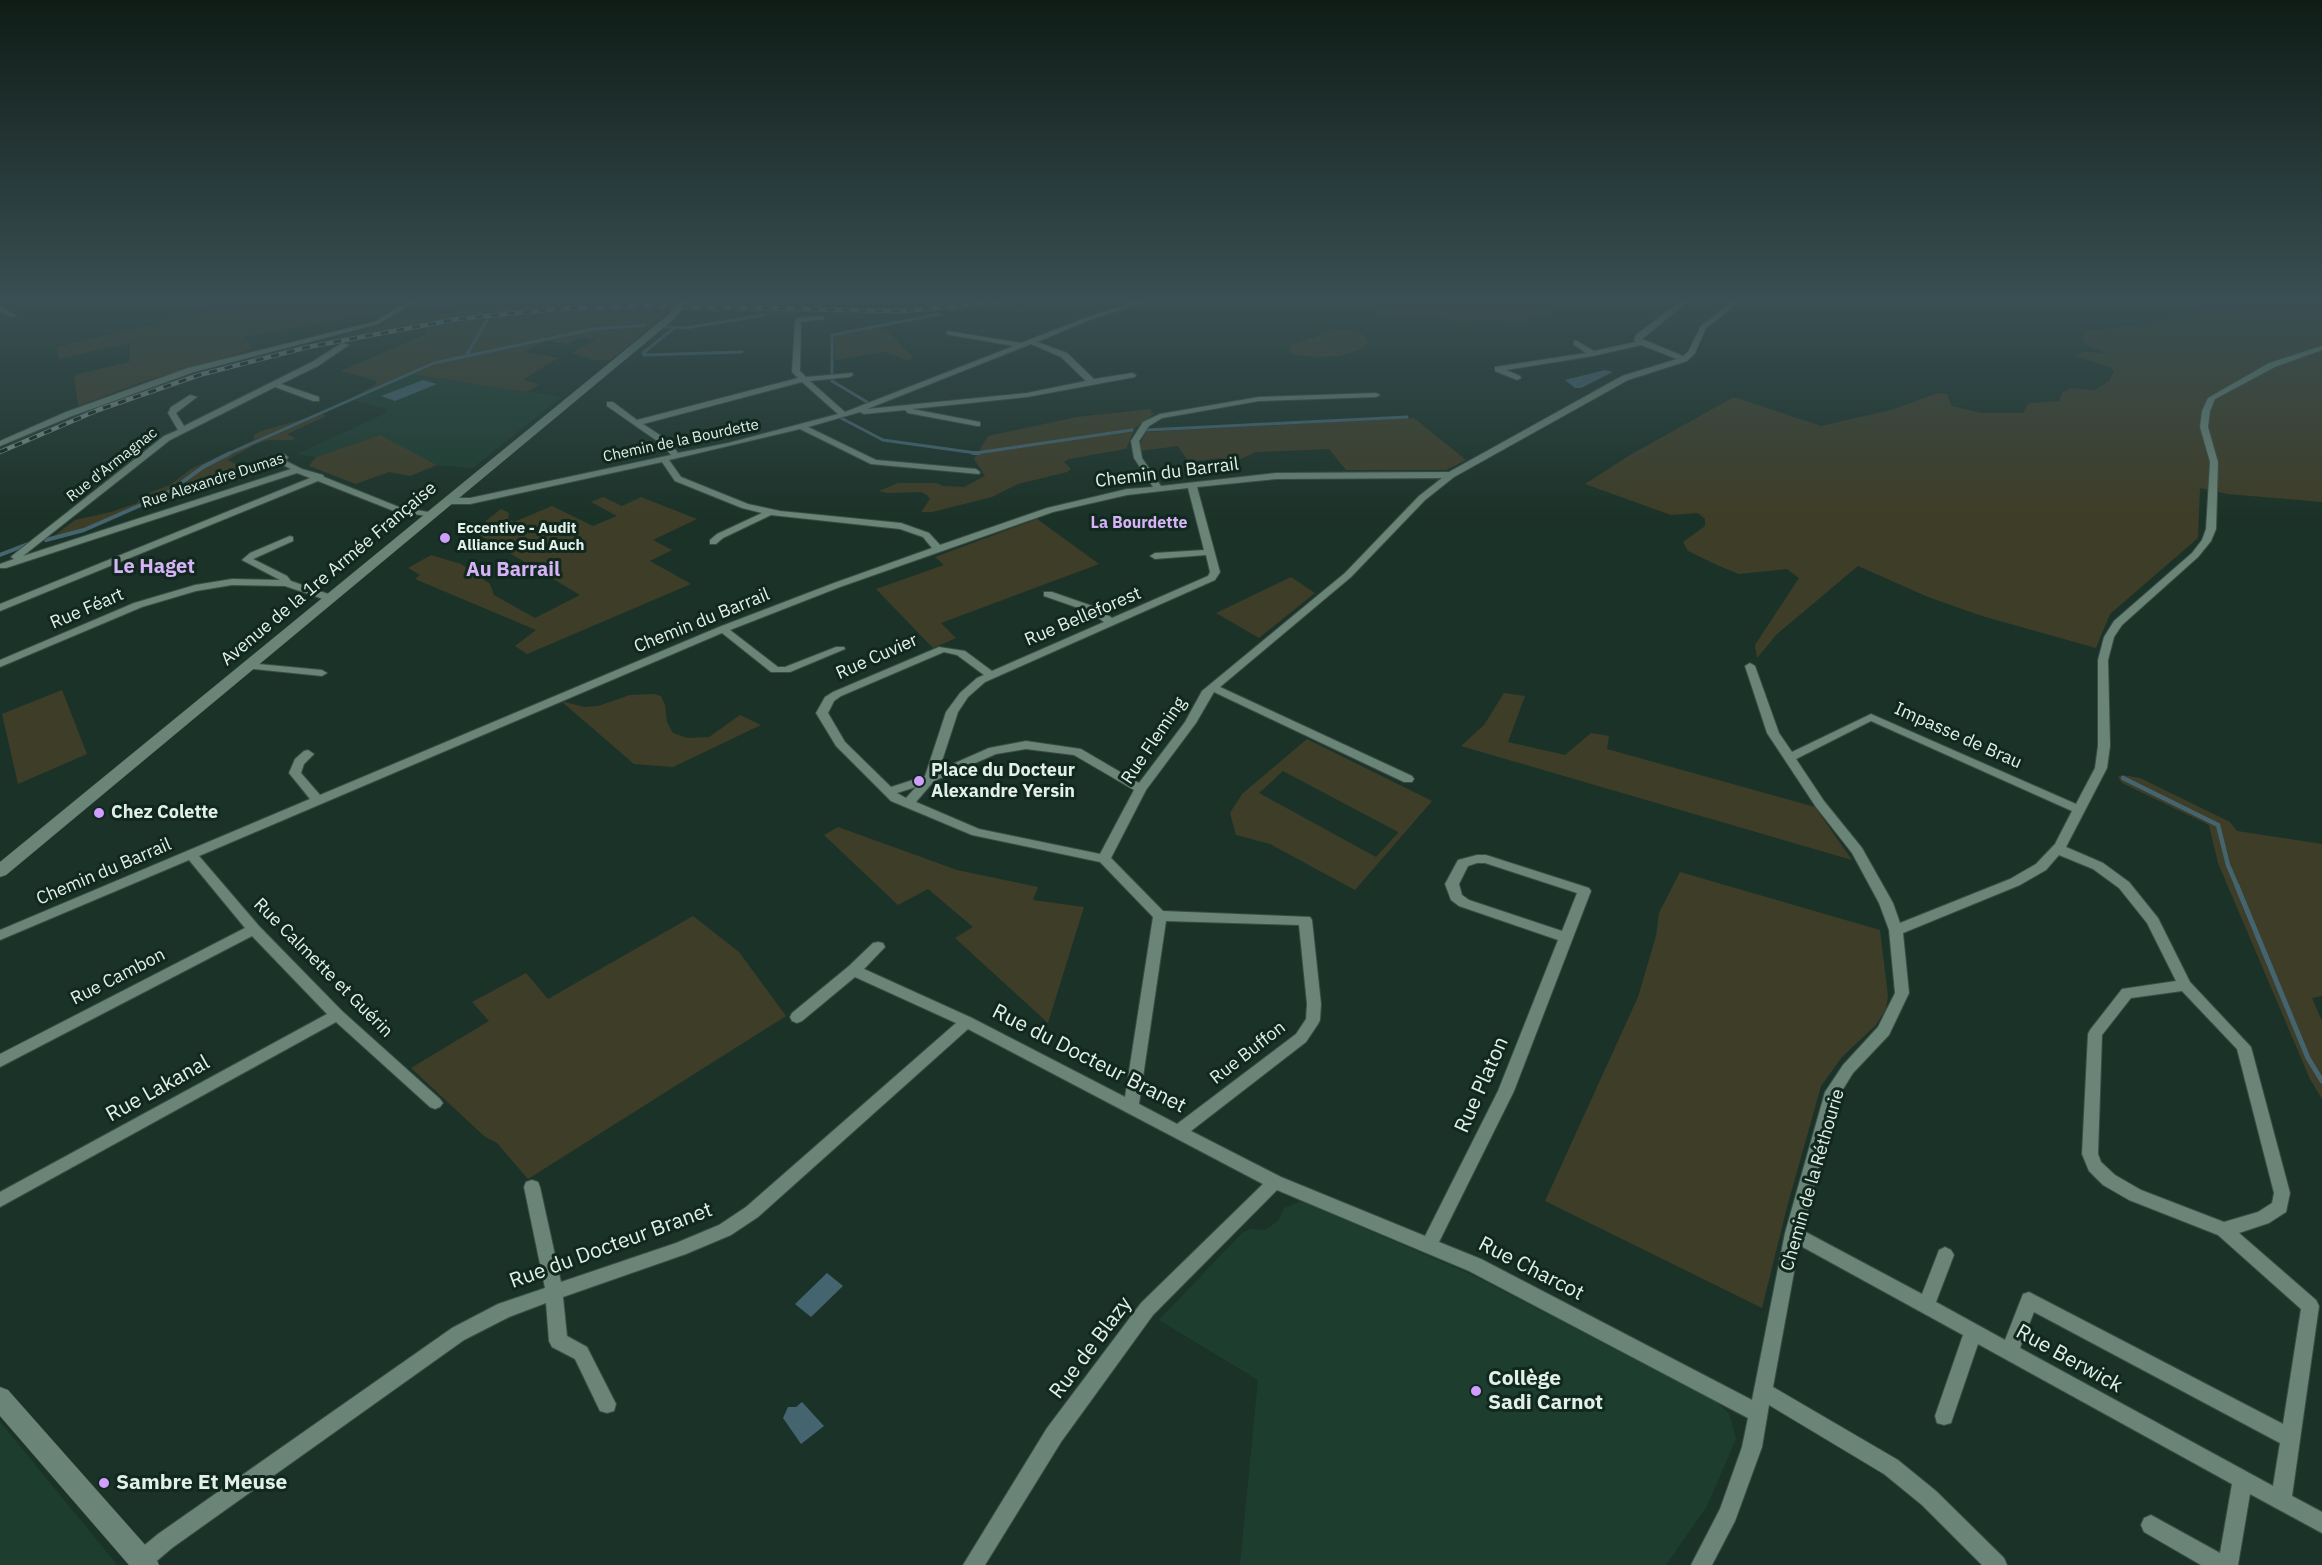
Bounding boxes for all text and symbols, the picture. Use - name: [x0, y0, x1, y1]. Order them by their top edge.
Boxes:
- street label: Chemin de la Bourdette: [602, 416, 760, 466]
- street label: Rue d'Armagnac: [63, 424, 161, 506]
- street label: Rue Alexandre Dumas: [140, 449, 286, 513]
- street label: Chemin du Barrail: [1094, 453, 1240, 493]
- street label: Avenue de la 1re Armée Française: [217, 477, 441, 671]
- district label: La Bourdette: [1091, 513, 1187, 533]
- place label: Eccentive - Audit Alliance Sud Auch: [457, 520, 585, 555]
- marker: Eccentive - Audit Alliance Sud Auch: [438, 531, 452, 545]
- district label: Le Haget: [113, 555, 195, 579]
- district label: Au Barrail: [466, 558, 560, 582]
- street label: Rue Belleforest: [1022, 583, 1144, 651]
- street label: Rue Féart: [47, 584, 127, 634]
- street label: Chemin du Barrail: [631, 584, 773, 658]
- street label: Rue Cuvier: [833, 629, 921, 685]
- street label: Rue Fleming: [1117, 693, 1191, 789]
- street label: Impasse de Brau: [1891, 698, 2025, 774]
- place label: Place du Docteur Alexandre Yersin: [931, 760, 1075, 802]
- marker: Place du Docteur Alexandre Yersin: [912, 774, 926, 788]
- place label: Chez Colette: [111, 802, 218, 824]
- marker: Chez Colette: [92, 806, 106, 820]
- street label: Chemin du Barrail: [33, 834, 175, 910]
- street label: Rue Calmette et Guérin: [249, 894, 397, 1042]
- street label: Rue Cambon: [67, 944, 169, 1010]
- street label: Rue du Docteur Branet: [988, 999, 1190, 1119]
- street label: Rue Buffon: [1206, 1017, 1290, 1089]
- street label: Rue Platon: [1450, 1033, 1514, 1137]
- street label: Rue Lakanal: [102, 1050, 214, 1128]
- street label: Chemin de la Réthourie: [1777, 1087, 1849, 1273]
- street label: Rue du Docteur Branet: [506, 1198, 716, 1294]
- street label: Rue Charcot: [1474, 1232, 1588, 1306]
- street label: Rue de Blazy: [1044, 1292, 1138, 1404]
- street label: Rue Berwick: [2011, 1319, 2127, 1399]
- place label: Collège Sadi Carnot: [1488, 1366, 1603, 1416]
- marker: Collège Sadi Carnot: [1469, 1384, 1483, 1398]
- place label: Sambre Et Meuse: [116, 1470, 287, 1496]
- marker: Sambre Et Meuse: [97, 1476, 111, 1490]

